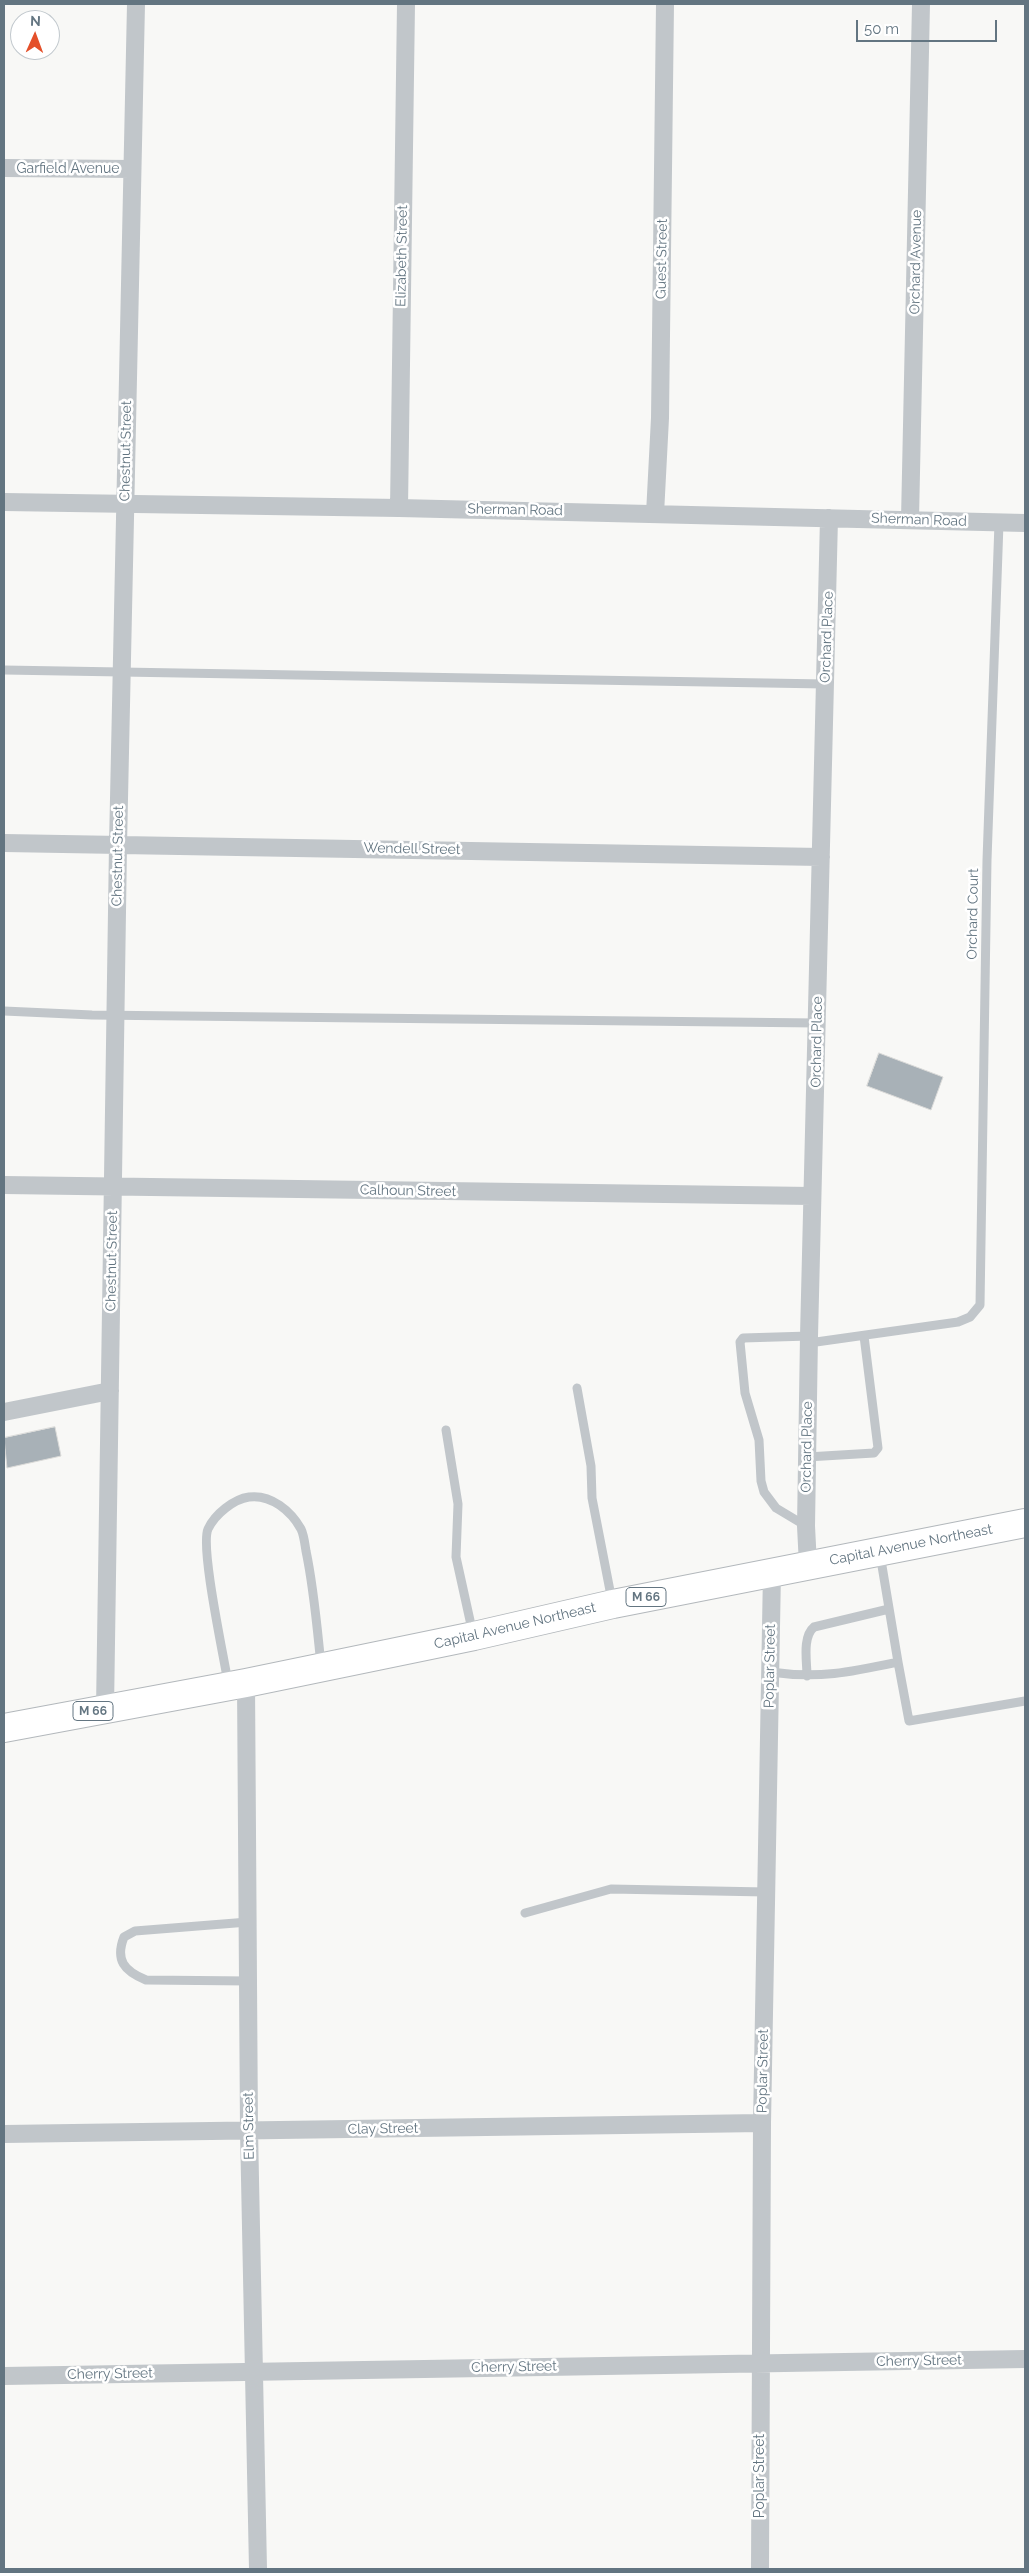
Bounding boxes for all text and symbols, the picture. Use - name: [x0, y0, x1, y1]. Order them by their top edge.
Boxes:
- north arrow: [10, 10, 60, 60]
- scale bar: [859, 10, 1000, 42]
- text: N: [30, 13, 41, 29]
- text: 50 m: [864, 20, 899, 38]
- street label: Garfield Avenue: [16, 161, 120, 177]
- street label: Elizabeth Street: [393, 205, 411, 307]
- street label: Orchard Avenue: [907, 209, 925, 315]
- street label: Guest Street: [653, 219, 671, 299]
- street label: Chestnut Street: [117, 400, 135, 502]
- street label: Sherman Road: [467, 501, 563, 519]
- street label: Sherman Road: [871, 510, 967, 530]
- street label: Orchard Place: [817, 591, 837, 683]
- street label: Chestnut Street: [109, 805, 127, 907]
- street label: Wendell Street: [363, 840, 461, 858]
- street label: Orchard Court: [964, 868, 982, 960]
- street label: Orchard Place: [808, 996, 826, 1088]
- street label: Calhoun Street: [360, 1182, 456, 1200]
- street label: Chestnut Street: [103, 1210, 121, 1312]
- street label: Orchard Place: [798, 1401, 816, 1493]
- street label: Capital Avenue Northeast: [828, 1521, 994, 1569]
- road number: M 66: [626, 1588, 666, 1606]
- street label: Capital Avenue Northeast: [433, 1599, 597, 1653]
- street label: Poplar Street: [761, 1624, 779, 1708]
- road number: M 66: [73, 1702, 113, 1720]
- street label: Poplar Street: [754, 2029, 772, 2113]
- street label: Elm Street: [240, 2092, 258, 2160]
- street label: Clay Street: [347, 2120, 419, 2138]
- street label: Cherry Street: [876, 2352, 962, 2370]
- street label: Cherry Street: [471, 2358, 557, 2376]
- street label: Cherry Street: [67, 2365, 153, 2383]
- street label: Poplar Street: [752, 2434, 768, 2518]

